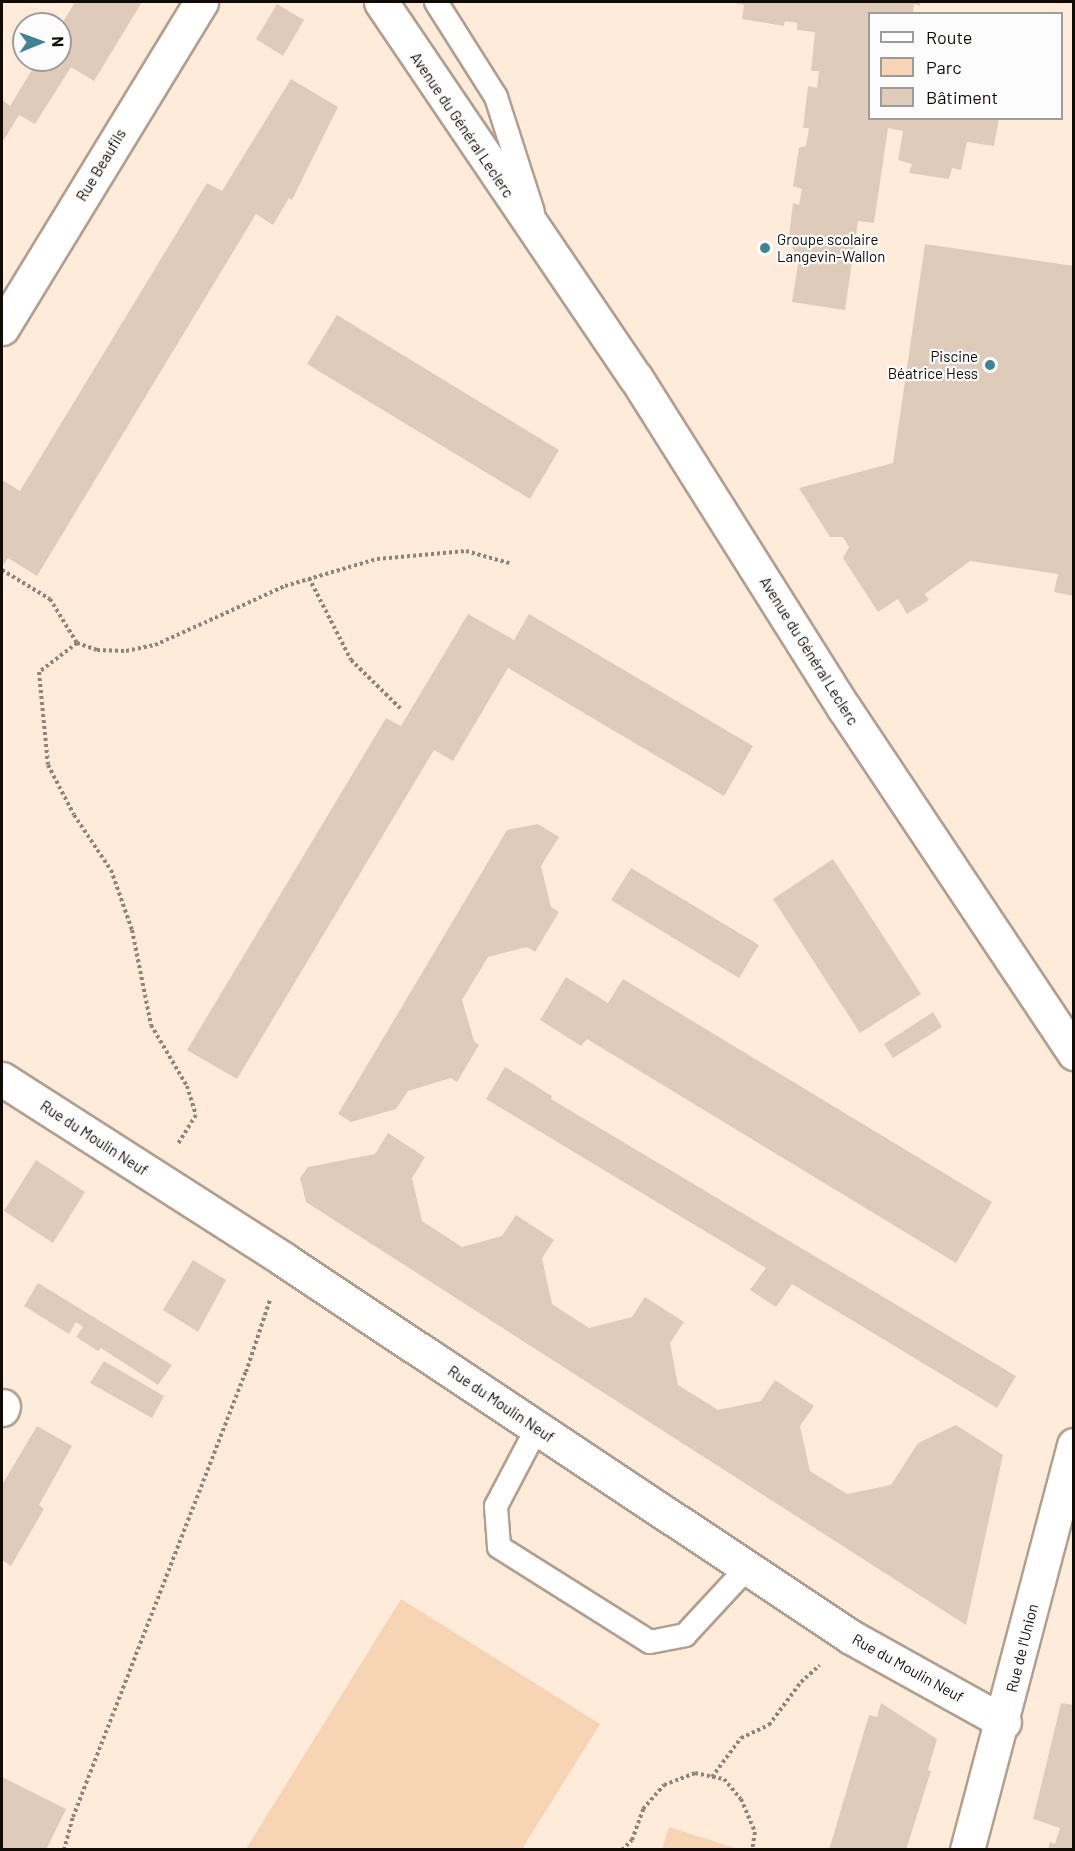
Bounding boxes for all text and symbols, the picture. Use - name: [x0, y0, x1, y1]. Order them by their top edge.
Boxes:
- north arrow: [12, 12, 72, 72]
- legend: [868, 12, 1063, 120]
- text: Route: [926, 26, 972, 48]
- text: N: [49, 36, 68, 47]
- street label: Avenue du Général Leclerc: [407, 49, 517, 201]
- text: Parc: [926, 56, 962, 78]
- text: Bâtiment: [926, 86, 998, 108]
- street label: Rue Beaufils: [72, 126, 130, 204]
- place label: Groupe scolaire Langevin-Wallon: [777, 230, 885, 265]
- marker: Groupe scolaire Langevin-Wallon: [758, 241, 772, 255]
- place label: Piscine Béatrice Hess: [888, 347, 978, 382]
- marker: Piscine Béatrice Hess: [983, 358, 997, 372]
- street label: Avenue du Général Leclerc: [756, 573, 862, 729]
- street label: Rue du Moulin Neuf: [37, 1097, 151, 1179]
- street label: Rue du Moulin Neuf: [444, 1362, 558, 1446]
- street label: Rue de l'Union: [1002, 1602, 1042, 1694]
- street label: Rue du Moulin Neuf: [849, 1630, 967, 1706]

